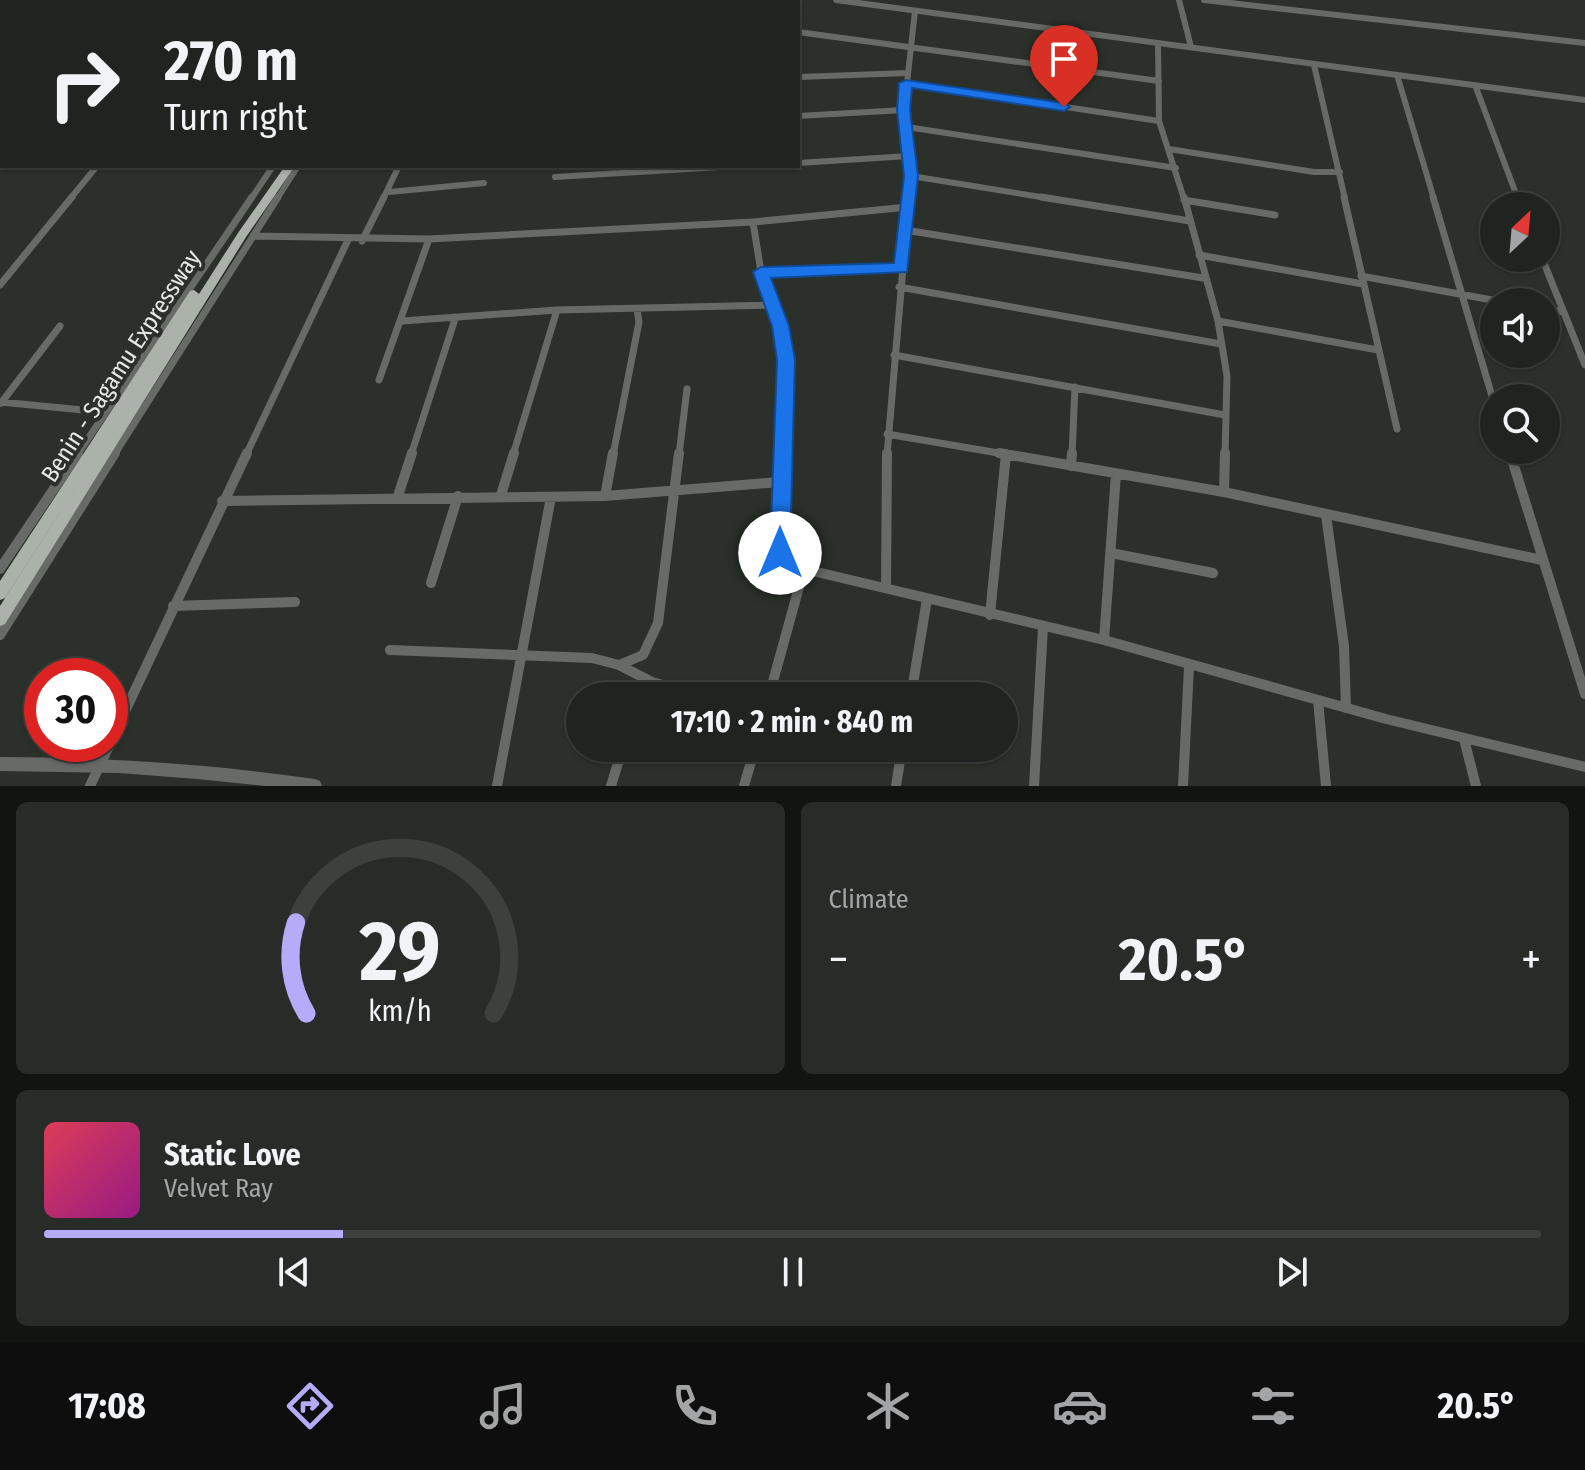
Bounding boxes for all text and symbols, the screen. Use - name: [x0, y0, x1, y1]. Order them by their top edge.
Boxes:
- pin: [1030, 25, 1098, 107]
- text: 270 m: [164, 28, 298, 95]
- icon: right: [32, 32, 136, 136]
- icon: arrive: [1042, 37, 1086, 81]
- text: Turn right: [164, 96, 307, 140]
- north arrow: [1480, 192, 1560, 272]
- map controls: [1480, 192, 1560, 464]
- street label: Benin - Sagamu Expressway: [36, 245, 207, 487]
- button: sound: [1480, 288, 1560, 368]
- button: search: [1480, 384, 1560, 464]
- position arrow: [738, 511, 822, 595]
- speed limit sign: 30: [24, 658, 128, 762]
- text: 17:10 · 2 min · 840 m: [671, 704, 913, 740]
- text: Climate: [829, 884, 909, 915]
- text: 29: [359, 902, 441, 1002]
- text: 20.5°: [1119, 924, 1251, 996]
- text: −: [829, 933, 848, 986]
- text: +: [1521, 933, 1541, 986]
- text: km/h: [368, 994, 432, 1029]
- text: Static Love: [164, 1137, 301, 1173]
- text: Velvet Ray: [164, 1173, 273, 1204]
- icon: previous: [272, 1250, 316, 1294]
- icon: pause: [771, 1250, 815, 1294]
- icon: next: [1270, 1250, 1314, 1294]
- icon: directions: [282, 1378, 338, 1434]
- icon: music: [475, 1378, 531, 1434]
- icon: phone: [667, 1378, 723, 1434]
- icon: climate: [860, 1378, 916, 1434]
- icon: car: [1052, 1378, 1108, 1434]
- icon: filters: [1245, 1378, 1301, 1434]
- text: 17:08: [68, 1384, 146, 1428]
- text: 20.5°: [1438, 1384, 1517, 1428]

